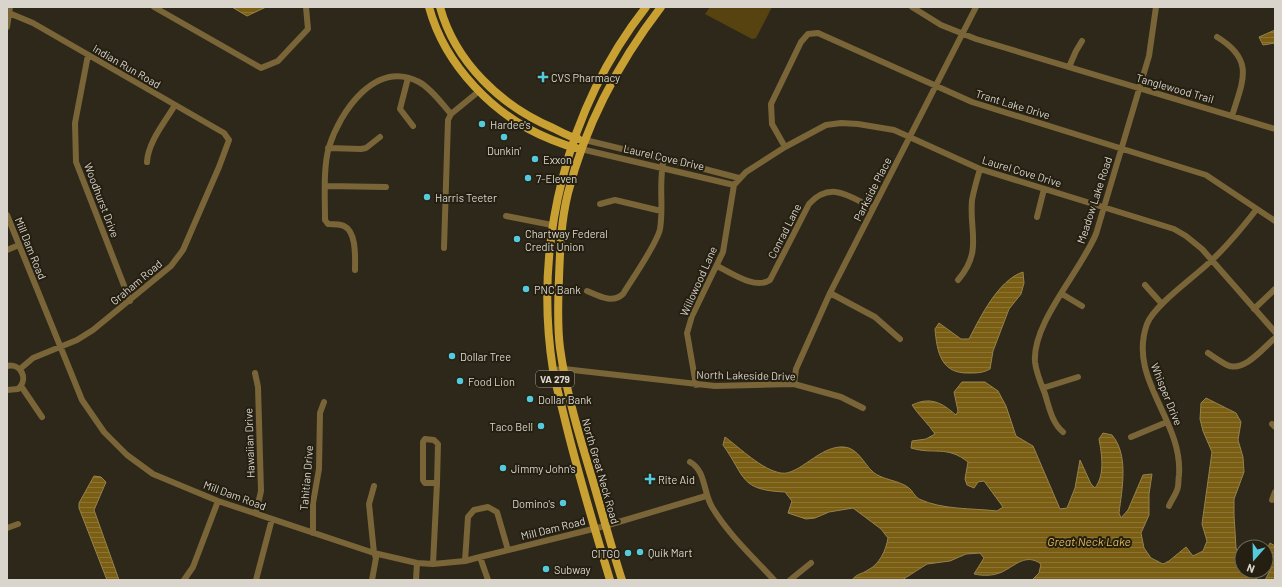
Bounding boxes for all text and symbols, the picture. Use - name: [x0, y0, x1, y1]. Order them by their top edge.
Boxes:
- street label: Indian Run Road: [91, 41, 163, 91]
- place label: CVS Pharmacy: [551, 71, 620, 84]
- street label: Tanglewood Trail: [1135, 71, 1215, 105]
- marker: CVS Pharmacy: [538, 72, 548, 82]
- street label: Trant Lake Drive: [974, 87, 1052, 122]
- place label: Hardee's: [490, 118, 531, 131]
- marker: Hardee's: [477, 119, 487, 129]
- marker: Dunkin': [499, 132, 509, 142]
- street label: Laurel Cove Drive: [622, 141, 706, 173]
- place label: Dunkin': [487, 144, 521, 157]
- place label: Exxon: [543, 153, 572, 166]
- street label: Laurel Cove Drive: [981, 153, 1063, 189]
- marker: Exxon: [530, 154, 540, 164]
- street label: Parkside Place: [850, 155, 894, 223]
- street label: Meadow Lake Road: [1074, 155, 1114, 245]
- street label: Woodhurst Drive: [82, 161, 122, 239]
- place label: 7-Eleven: [536, 172, 577, 185]
- marker: 7-Eleven: [523, 173, 533, 183]
- place label: Harris Teeter: [435, 191, 497, 204]
- marker: Harris Teeter: [422, 192, 432, 202]
- street label: Conrad Lane: [765, 201, 803, 261]
- street label: Mill Dam Road: [13, 215, 49, 281]
- place label: Chartway Federal Credit Union: [525, 227, 608, 253]
- marker: Chartway Federal Credit Union: [512, 234, 522, 244]
- street label: Willowood Lane: [677, 244, 719, 318]
- street label: Graham Road: [107, 257, 165, 307]
- place label: PNC Bank: [534, 283, 581, 296]
- marker: PNC Bank: [521, 284, 531, 294]
- place label: Dollar Tree: [460, 350, 511, 363]
- marker: Dollar Tree: [447, 351, 457, 361]
- street label: Whisper Drive: [1149, 361, 1185, 427]
- street label: North Lakeside Drive: [696, 368, 796, 382]
- road number: VA 279: [536, 371, 574, 387]
- place label: Food Lion: [468, 375, 515, 388]
- marker: Food Lion: [455, 376, 465, 386]
- place label: Dollar Bank: [538, 393, 592, 406]
- marker: Dollar Bank: [525, 394, 535, 404]
- street label: Hawaiian Drive: [241, 408, 257, 478]
- street label: North Great Neck Road: [580, 417, 622, 525]
- place label: Taco Bell: [490, 420, 533, 433]
- marker: Taco Bell: [536, 421, 546, 431]
- street label: Tahitian Drive: [297, 445, 315, 511]
- place label: Jimmy John's: [511, 462, 576, 475]
- marker: Jimmy John's: [498, 463, 508, 473]
- place label: Rite Aid: [658, 473, 695, 486]
- marker: Rite Aid: [645, 474, 655, 484]
- street label: Mill Dam Road: [202, 478, 268, 512]
- place label: Domino's: [512, 497, 555, 510]
- marker: Domino's: [558, 498, 568, 508]
- street label: Mill Dam Road: [519, 514, 587, 542]
- water label: Great Neck Lake: [1047, 534, 1131, 548]
- north arrow: [1234, 539, 1274, 579]
- place label: Quik Mart: [648, 546, 692, 559]
- place label: CITGO: [591, 547, 620, 560]
- marker: Quik Mart: [635, 547, 645, 557]
- marker: CITGO: [623, 548, 633, 558]
- text: N: [1245, 562, 1256, 576]
- place label: Subway: [554, 563, 591, 576]
- marker: Subway: [541, 564, 551, 574]

